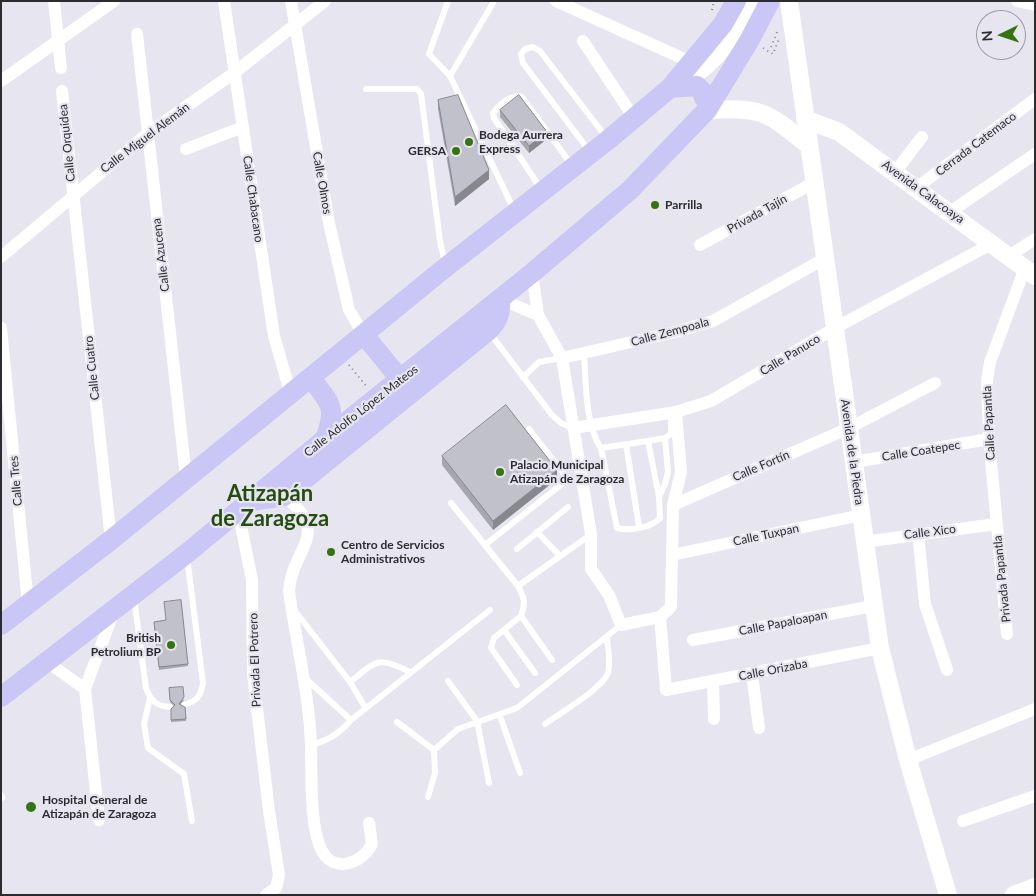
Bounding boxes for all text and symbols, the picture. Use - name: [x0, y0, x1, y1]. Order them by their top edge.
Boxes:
- north arrow: [976, 10, 1026, 60]
- text: N: [978, 30, 995, 42]
- street label: Calle Miguel Alemán: [98, 100, 192, 176]
- street label: Calle Orquídea: [56, 103, 78, 183]
- street label: Cerrada Catemaco: [933, 109, 1019, 179]
- place label: Bodega Aurrera Express: [479, 128, 563, 156]
- marker: Bodega Aurrera Express: [463, 136, 475, 148]
- place label: GERSA: [408, 144, 446, 158]
- marker: GERSA: [450, 145, 462, 157]
- street label: Calle Olmos: [309, 151, 335, 215]
- street label: Calle Chabacano: [240, 155, 266, 243]
- street label: Avenida Calacoaya: [879, 157, 967, 227]
- street label: Privada Tajín: [725, 192, 789, 236]
- place label: Parrilla: [665, 198, 702, 212]
- marker: Parrilla: [649, 199, 661, 211]
- street label: Calle Azucena: [149, 217, 173, 293]
- street label: Calle Zempoala: [629, 315, 711, 349]
- street label: Calle Panuco: [757, 331, 823, 379]
- street label: Calle Cuatro: [81, 335, 103, 401]
- street label: Calle Adolfo López Mateos: [301, 362, 421, 460]
- street label: Calle Papantla: [980, 385, 998, 461]
- street label: Avenida de la Piedra: [837, 398, 867, 506]
- street label: Calle Coatepec: [881, 438, 961, 464]
- street label: Calle Fortín: [730, 448, 792, 484]
- street label: Calle Tres: [7, 455, 25, 507]
- place label: Palacio Municipal Atizapán de Zaragoza: [510, 458, 624, 486]
- marker: Palacio Municipal Atizapán de Zaragoza: [494, 466, 506, 478]
- district label: Atizapán de Zaragoza: [211, 481, 329, 532]
- street label: Calle Tuxpan: [732, 521, 800, 549]
- street label: Calle Xico: [903, 522, 957, 542]
- street label: Privada Papantla: [990, 535, 1014, 623]
- place label: Centro de Servicios Administrativos: [341, 538, 444, 566]
- marker: Centro de Servicios Administrativos: [325, 546, 337, 558]
- street label: Calle Papaloapan: [738, 607, 828, 639]
- street label: Privada El Potrero: [246, 613, 264, 707]
- place label: British Petrolium BP: [91, 631, 161, 659]
- marker: British Petrolium BP: [165, 639, 177, 651]
- street label: Calle Orizaba: [737, 656, 809, 684]
- place label: Hospital General de Atizapán de Zaragoza: [42, 793, 156, 821]
- marker: Hospital General de Atizapán de Zaragoza: [24, 800, 38, 814]

